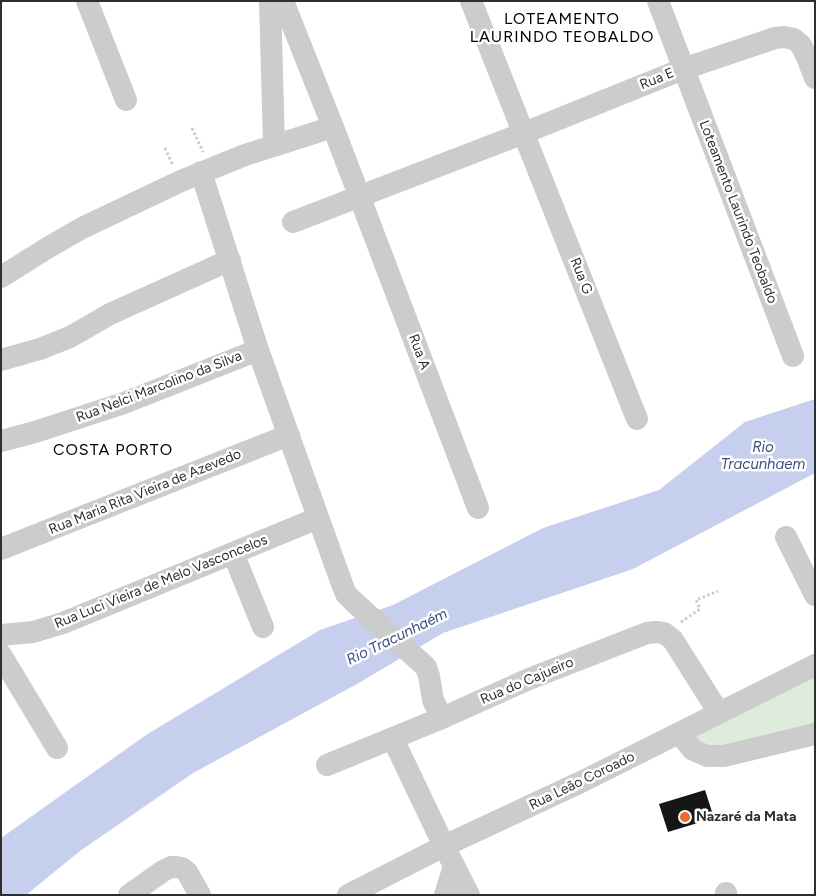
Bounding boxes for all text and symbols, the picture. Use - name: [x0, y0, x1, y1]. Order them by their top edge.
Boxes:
- district label: LOTEAMENTO LAURINDO TEOBALDO: [468, 9, 656, 47]
- street label: Rua E: [637, 65, 677, 93]
- street label: Loteamento Laurindo Teobaldo: [695, 118, 781, 306]
- street label: Rua G: [566, 255, 596, 297]
- street label: Rua A: [405, 332, 433, 372]
- street label: Rua Nelci Marcolino da Silva: [74, 348, 244, 426]
- water label: Rio Tracunhaem: [721, 439, 805, 474]
- district label: COSTA PORTO: [52, 440, 174, 460]
- street label: Rua Maria Rita Vieira de Azevedo: [46, 446, 244, 538]
- street label: Rua Luci Vieira de Melo Vasconcelos: [52, 531, 270, 633]
- water label: Rio Tracunhaém: [344, 605, 450, 669]
- street label: Rua do Cajueiro: [478, 654, 576, 708]
- street label: Rua Leão Coroado: [526, 748, 638, 814]
- place label: Nazaré da Mata: [696, 809, 796, 825]
- marker: Nazaré da Mata: [678, 810, 692, 824]

